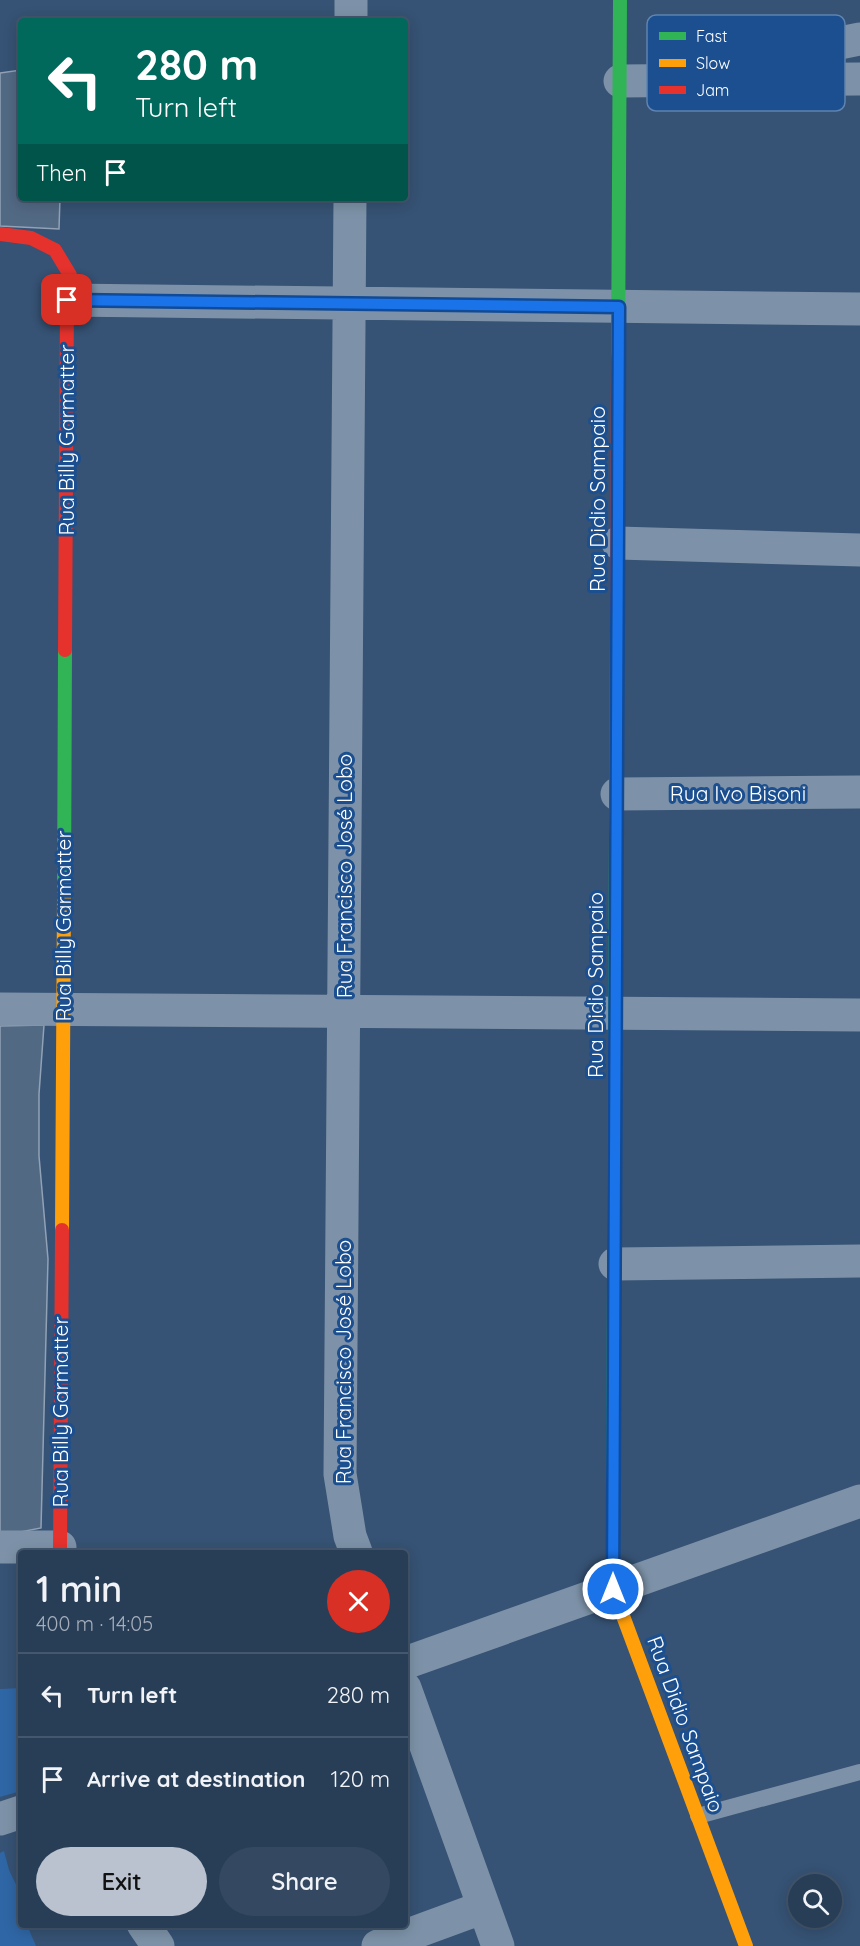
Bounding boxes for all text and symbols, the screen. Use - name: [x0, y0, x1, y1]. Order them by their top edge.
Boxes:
- legend: [647, 15, 845, 111]
- text: Fast: [696, 26, 727, 46]
- text: 280 m: [135, 38, 258, 91]
- icon: left: [36, 42, 114, 120]
- text: Slow: [696, 53, 730, 73]
- text: Jam: [696, 80, 729, 100]
- text: Turn left: [135, 90, 237, 124]
- icon: arrive: [99, 156, 132, 189]
- text: Then: [36, 159, 87, 187]
- pin: [41, 274, 92, 325]
- icon: arrive: [50, 283, 83, 316]
- street label: Rua Billy Garmatter: [53, 344, 79, 536]
- street label: Rua Didio Sampaio: [584, 406, 610, 592]
- street label: Rua Francisco José Lobo: [331, 754, 357, 998]
- street label: Rua Ivo Bisoni: [670, 780, 806, 806]
- street label: Rua Billy Garmatter: [50, 830, 76, 1022]
- street label: Rua Didio Sampaio: [582, 892, 608, 1078]
- street label: Rua Francisco José Lobo: [330, 1240, 356, 1484]
- street label: Rua Billy Garmatter: [47, 1316, 73, 1508]
- position arrow: [581, 1557, 645, 1621]
- text: 1 min: [36, 1566, 122, 1611]
- button: close: [327, 1570, 390, 1633]
- text: 400 m · 14:05: [36, 1611, 153, 1636]
- street label: Rua Didio Sampaio: [642, 1632, 730, 1816]
- icon: left: [36, 1679, 69, 1712]
- text: Turn left: [87, 1681, 177, 1709]
- text: 280 m: [327, 1681, 390, 1709]
- icon: arrive: [36, 1763, 69, 1796]
- text: Arrive at destination: [87, 1765, 305, 1793]
- text: 120 m: [331, 1765, 390, 1793]
- button: Exit: [36, 1847, 207, 1916]
- button: Share: [219, 1847, 390, 1916]
- map controls: [788, 1874, 842, 1928]
- button: search: [788, 1874, 842, 1928]

